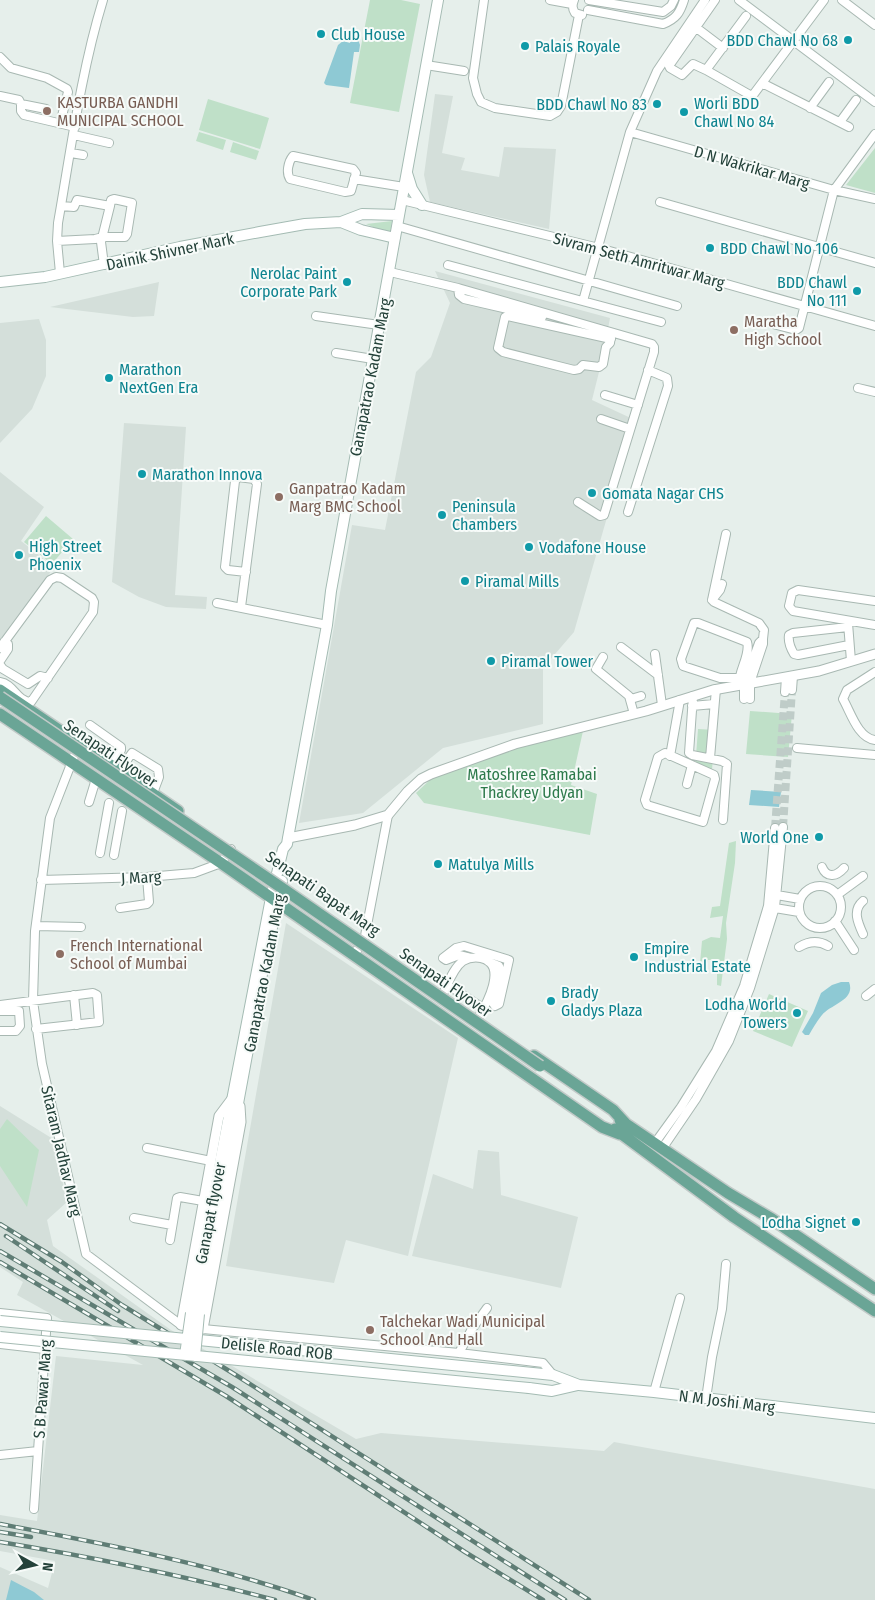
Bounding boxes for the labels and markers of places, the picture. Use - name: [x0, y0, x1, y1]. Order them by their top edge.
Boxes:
- place label: Club House: [331, 25, 405, 44]
- marker: Club House: [315, 28, 327, 40]
- place label: BDD Chawl No 68: [726, 31, 838, 50]
- marker: BDD Chawl No 68: [842, 34, 854, 46]
- place label: Palais Royale: [535, 37, 620, 56]
- marker: Palais Royale: [519, 40, 531, 52]
- place label: KASTURBA GANDHI MUNICIPAL SCHOOL: [57, 93, 184, 130]
- place label: Worli BDD Chawl No 84: [694, 94, 775, 131]
- place label: BDD Chawl No 83: [536, 95, 647, 114]
- marker: BDD Chawl No 83: [651, 98, 663, 110]
- marker: KASTURBA GANDHI MUNICIPAL SCHOOL: [41, 105, 53, 117]
- marker: Worli BDD Chawl No 84: [678, 106, 690, 118]
- place label: BDD Chawl No 106: [720, 239, 838, 258]
- marker: BDD Chawl No 106: [704, 242, 716, 254]
- place label: Nerolac Paint Corporate Park: [240, 264, 338, 301]
- place label: BDD Chawl No 111: [777, 273, 847, 310]
- marker: Nerolac Paint Corporate Park: [341, 276, 353, 288]
- marker: BDD Chawl No 111: [851, 285, 863, 297]
- place label: Maratha High School: [744, 312, 822, 349]
- marker: Maratha High School: [728, 324, 740, 336]
- place label: Marathon NextGen Era: [119, 360, 198, 397]
- marker: Marathon NextGen Era: [103, 372, 115, 384]
- place label: Marathon Innova: [152, 465, 263, 484]
- marker: Marathon Innova: [136, 468, 148, 480]
- place label: Ganpatrao Kadam Marg BMC School: [289, 479, 406, 516]
- place label: Gomata Nagar CHS: [602, 484, 724, 503]
- marker: Gomata Nagar CHS: [586, 487, 598, 499]
- marker: Ganpatrao Kadam Marg BMC School: [273, 491, 285, 503]
- place label: Peninsula Chambers: [452, 497, 517, 534]
- marker: Peninsula Chambers: [436, 509, 448, 521]
- place label: High Street Phoenix: [29, 537, 103, 574]
- place label: Vodafone House: [539, 538, 646, 557]
- marker: Vodafone House: [523, 541, 535, 553]
- marker: High Street Phoenix: [13, 549, 25, 561]
- place label: Piramal Mills: [475, 572, 559, 591]
- marker: Piramal Mills: [459, 575, 471, 587]
- place label: Piramal Tower: [501, 652, 594, 671]
- marker: Piramal Tower: [485, 655, 497, 667]
- place label: World One: [740, 828, 809, 847]
- marker: World One: [813, 831, 825, 843]
- place label: Matulya Mills: [448, 855, 534, 874]
- marker: Matulya Mills: [432, 858, 444, 870]
- place label: French International School of Mumbai: [70, 936, 202, 973]
- place label: Empire Industrial Estate: [644, 939, 751, 976]
- marker: French International School of Mumbai: [54, 948, 66, 960]
- marker: Empire Industrial Estate: [628, 951, 640, 963]
- place label: Brady Gladys Plaza: [561, 983, 643, 1020]
- marker: Brady Gladys Plaza: [545, 995, 557, 1007]
- place label: Lodha World Towers: [705, 995, 787, 1032]
- marker: Lodha World Towers: [791, 1007, 803, 1019]
- place label: Lodha Signet: [761, 1213, 847, 1232]
- marker: Lodha Signet: [850, 1216, 862, 1228]
- place label: Talchekar Wadi Municipal School And Hall: [380, 1312, 545, 1349]
- marker: Talchekar Wadi Municipal School And Hall: [364, 1324, 376, 1336]

